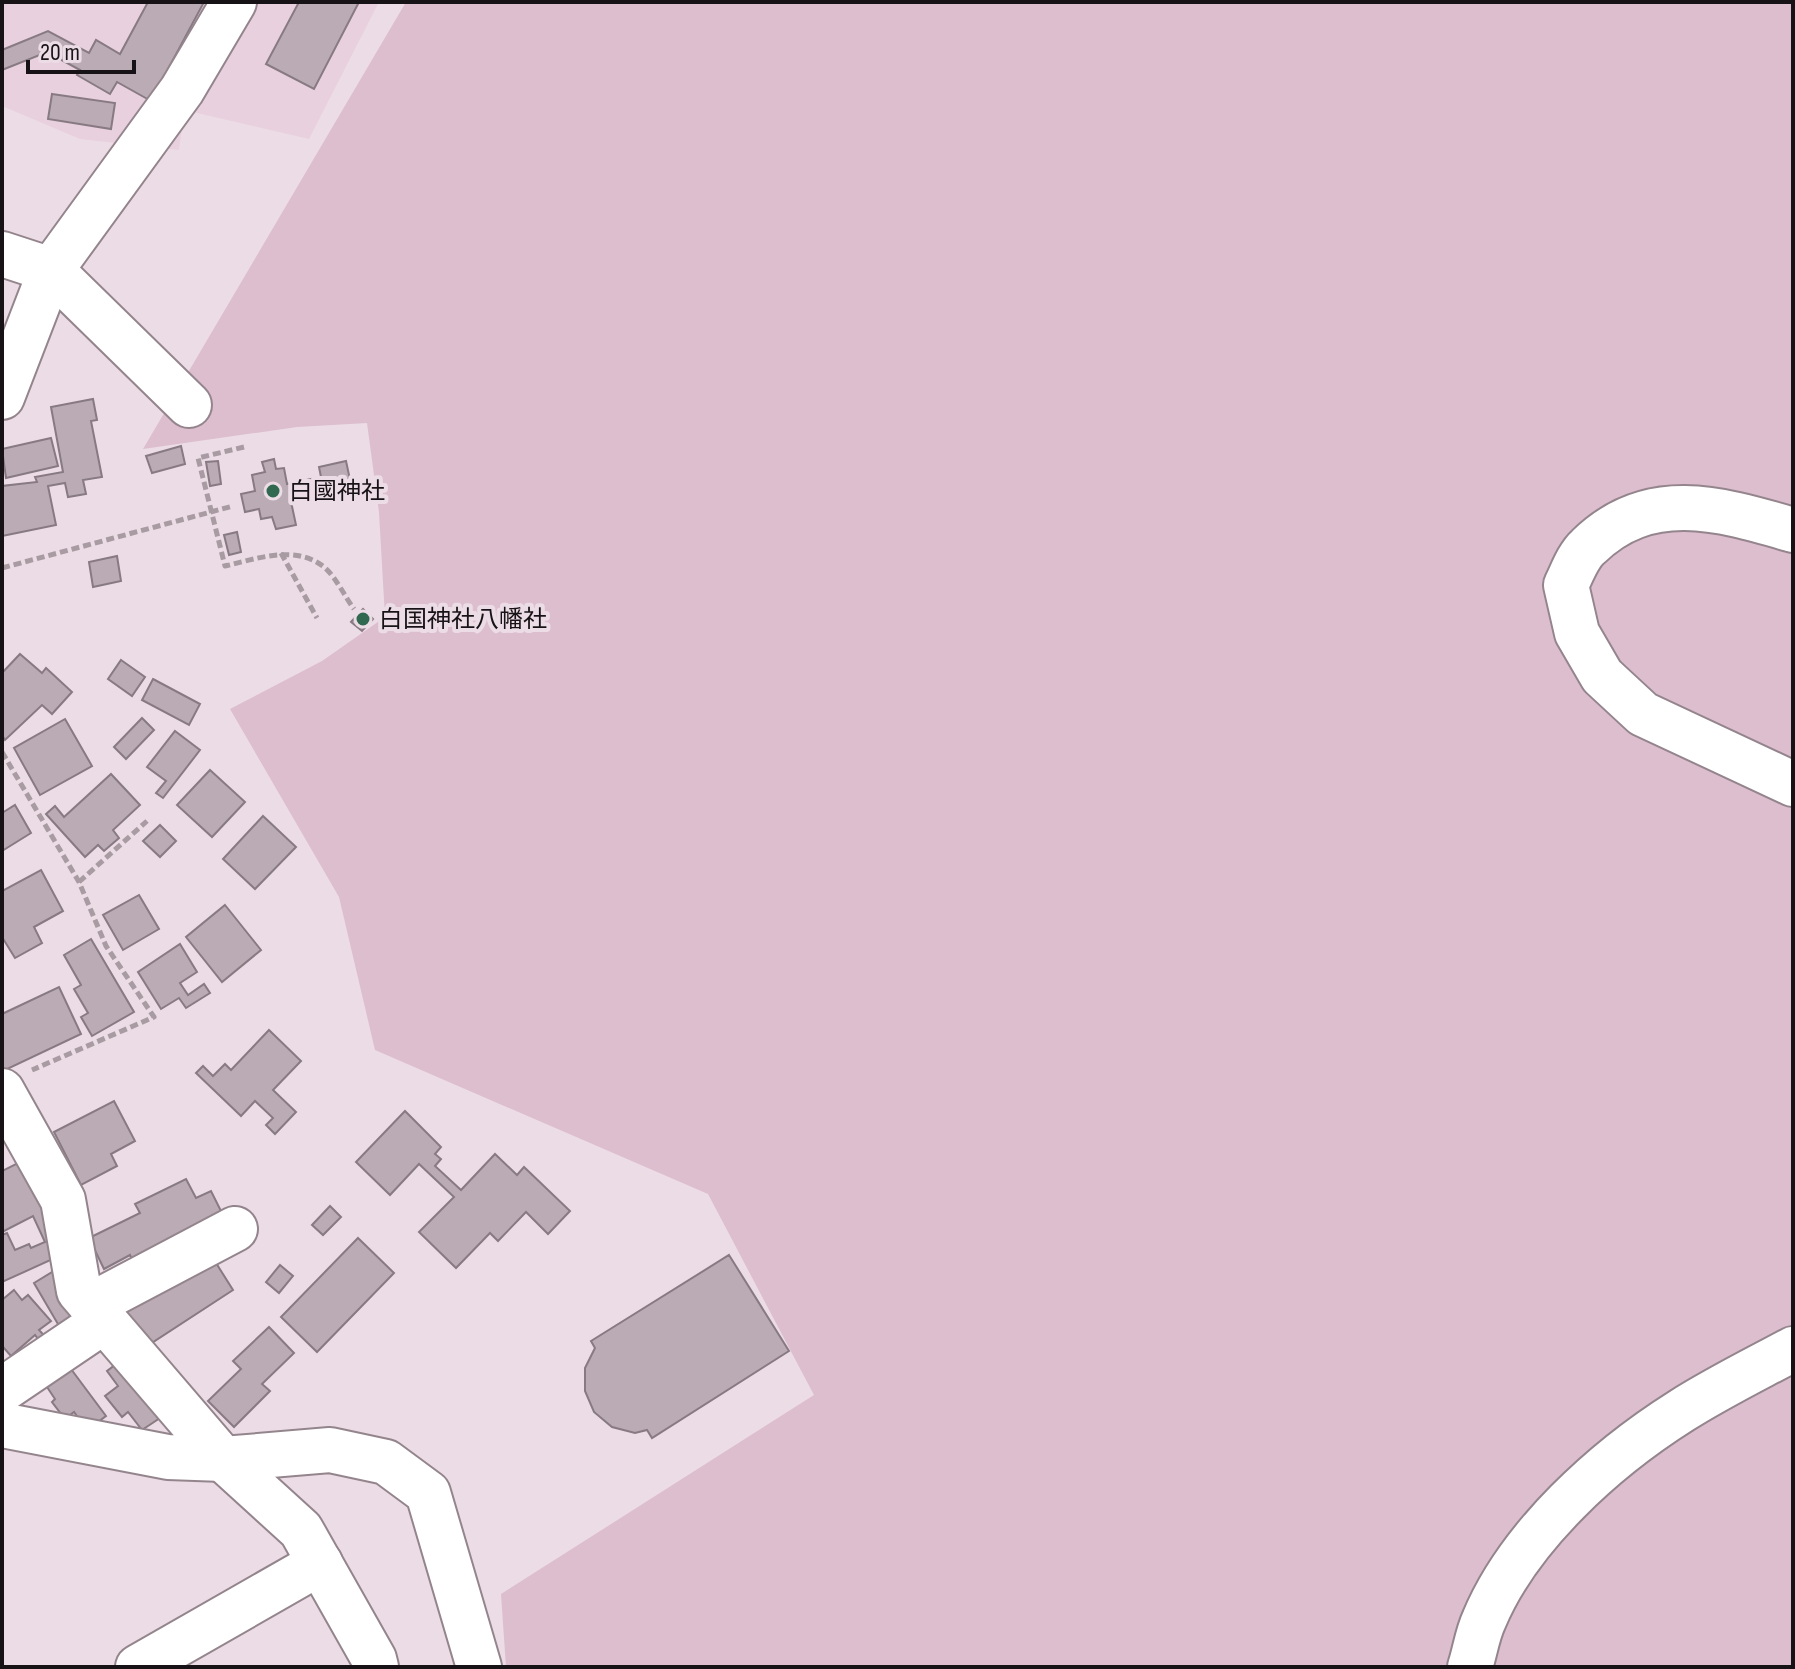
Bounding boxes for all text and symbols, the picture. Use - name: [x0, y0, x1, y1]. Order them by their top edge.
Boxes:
- scale bar: [28, 24, 134, 74]
- text: 20 m: [40, 38, 80, 67]
- place label: 白國神社: [289, 477, 385, 506]
- marker: 白國神社: [264, 482, 282, 500]
- place label: 白国神社八幡社: [379, 605, 547, 634]
- marker: 白国神社八幡社: [354, 610, 372, 628]

